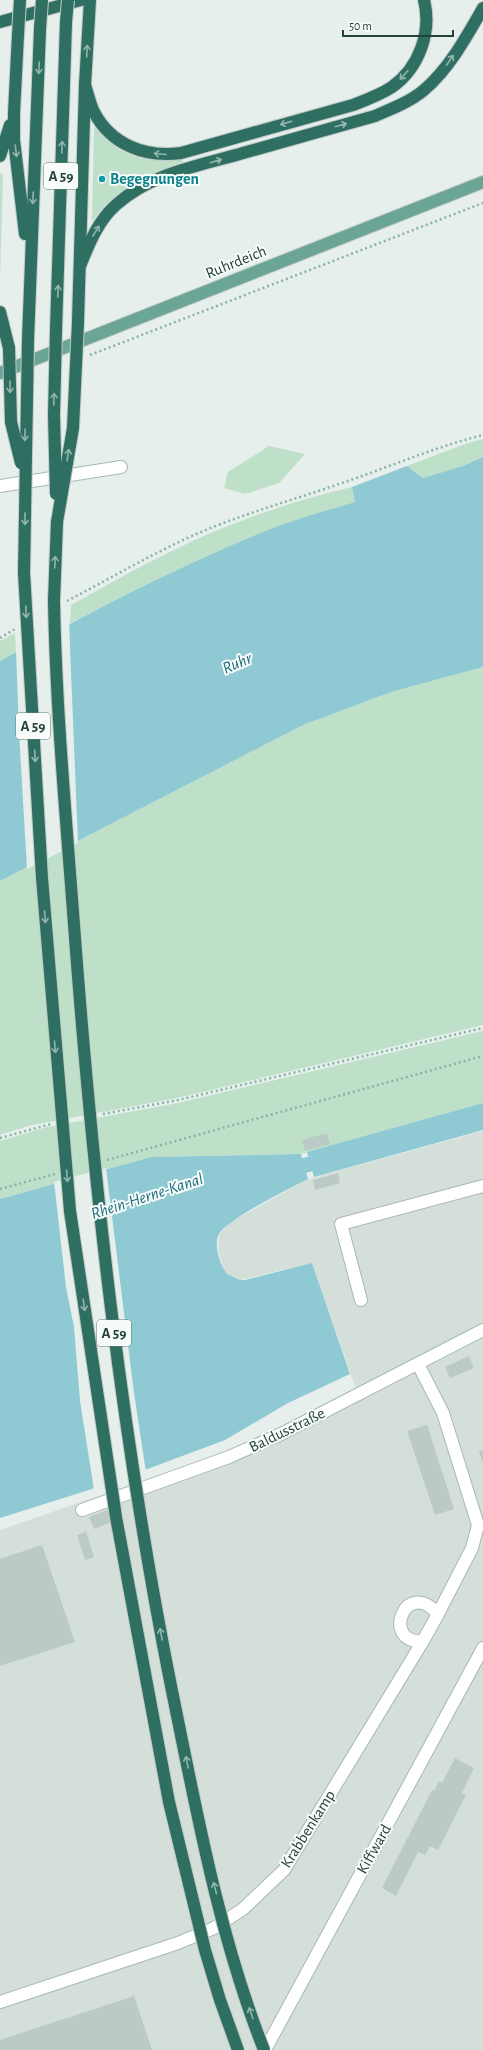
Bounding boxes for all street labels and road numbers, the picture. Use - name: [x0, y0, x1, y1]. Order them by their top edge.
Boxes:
- road number: A 59: [44, 163, 78, 189]
- street label: Ruhrdeich: [203, 243, 269, 281]
- road number: A 59: [16, 713, 50, 739]
- road number: A 59: [97, 1320, 131, 1346]
- street label: Baldusstraße: [247, 1405, 327, 1455]
- street label: Krabbenkamp: [278, 1787, 338, 1871]
- street label: Kiffward: [354, 1822, 394, 1876]

